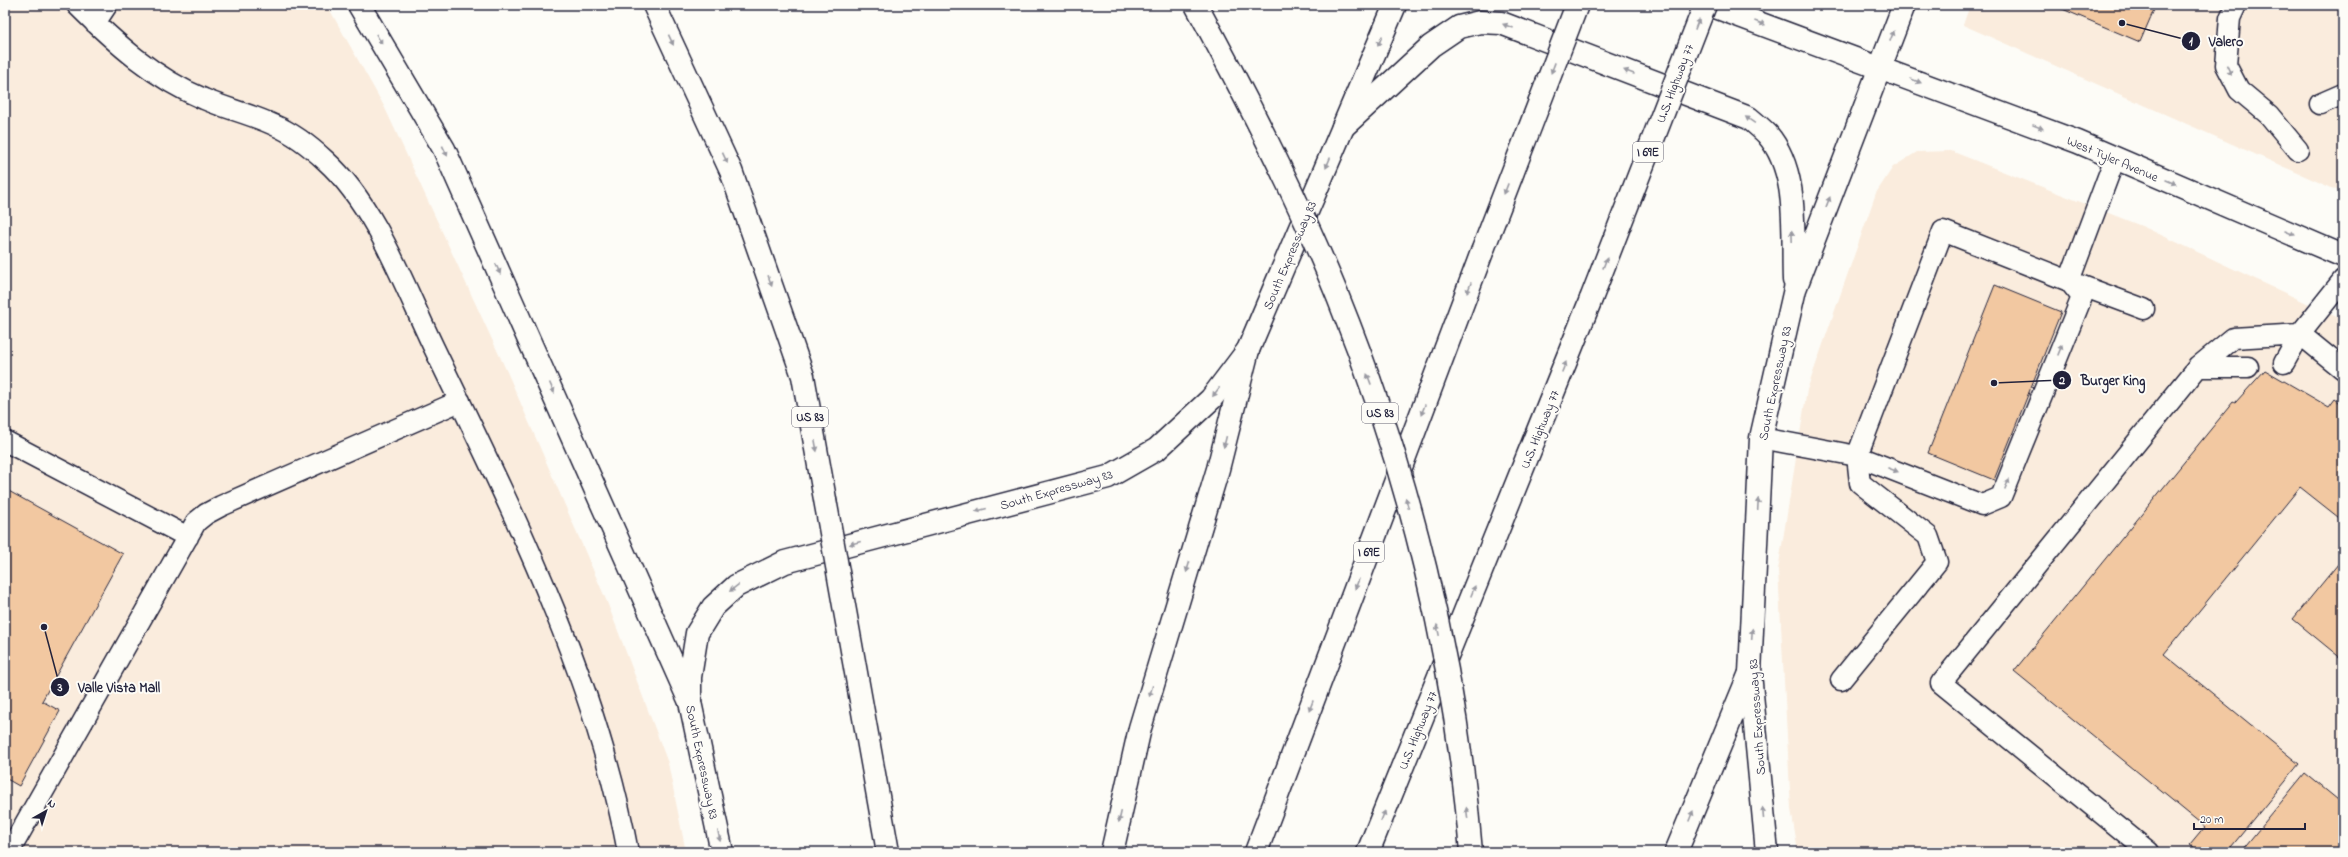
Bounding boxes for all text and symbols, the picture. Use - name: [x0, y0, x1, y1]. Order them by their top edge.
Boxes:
- one-way arrow: [1695, 17, 1701, 29]
- one-way arrow: [1754, 21, 1766, 27]
- one-way arrow: [1501, 22, 1513, 28]
- callout: Valero: [2181, 28, 2251, 54]
- one-way arrow: [1889, 30, 1895, 42]
- text: Valero: [2208, 32, 2243, 53]
- one-way arrow: [376, 33, 383, 45]
- text: 1: [2189, 33, 2193, 51]
- one-way arrow: [668, 35, 674, 46]
- one-way arrow: [1377, 35, 1383, 46]
- street label: U.S. Highway 77: [1652, 41, 1700, 126]
- one-way arrow: [1549, 62, 1555, 74]
- one-way arrow: [2226, 64, 2232, 76]
- one-way arrow: [1623, 68, 1635, 74]
- one-way arrow: [1910, 78, 1922, 84]
- one-way arrow: [1744, 116, 1755, 124]
- one-way arrow: [2032, 125, 2044, 131]
- street label: West Tyler Avenue: [2063, 132, 2161, 188]
- road number: I 69E: [1633, 142, 1663, 162]
- one-way arrow: [442, 145, 448, 156]
- one-way arrow: [722, 153, 728, 164]
- one-way arrow: [1325, 157, 1331, 168]
- one-way arrow: [2165, 179, 2176, 185]
- one-way arrow: [1503, 184, 1509, 196]
- one-way arrow: [1825, 195, 1831, 207]
- street label: South Expressway 83: [1259, 198, 1323, 313]
- one-way arrow: [1789, 230, 1796, 242]
- one-way arrow: [2284, 230, 2296, 237]
- one-way arrow: [1603, 256, 1609, 268]
- one-way arrow: [496, 264, 502, 276]
- one-way arrow: [767, 275, 773, 287]
- one-way arrow: [1465, 283, 1471, 295]
- street label: South Expressway 83: [1754, 324, 1798, 442]
- one-way arrow: [2058, 344, 2064, 356]
- one-way arrow: [1561, 361, 1567, 373]
- callout: Burger King: [2052, 367, 2153, 393]
- text: Burger King: [2080, 371, 2146, 394]
- text: 2: [2058, 372, 2065, 390]
- one-way arrow: [1365, 373, 1371, 385]
- one-way arrow: [549, 382, 555, 394]
- one-way arrow: [1212, 387, 1220, 398]
- street label: U.S. Highway 77: [1516, 387, 1566, 472]
- road number: US 83: [1362, 403, 1398, 423]
- one-way arrow: [1419, 405, 1425, 417]
- road number: US 83: [792, 407, 828, 427]
- one-way arrow: [1221, 436, 1227, 448]
- one-way arrow: [813, 440, 819, 452]
- street label: South Expressway 83: [998, 465, 1115, 517]
- one-way arrow: [1888, 468, 1900, 474]
- one-way arrow: [2004, 478, 2010, 490]
- one-way arrow: [1404, 497, 1410, 509]
- one-way arrow: [1754, 498, 1761, 510]
- one-way arrow: [974, 507, 986, 513]
- one-way arrow: [849, 540, 861, 546]
- road number: I 69E: [1354, 542, 1384, 562]
- one-way arrow: [1185, 561, 1191, 573]
- one-way arrow: [1353, 579, 1359, 591]
- one-way arrow: [729, 584, 740, 593]
- one-way arrow: [1471, 585, 1477, 597]
- one-way arrow: [1434, 623, 1440, 636]
- one-way arrow: [1748, 628, 1755, 640]
- street label: South Expressway 83: [1744, 658, 1772, 776]
- callout: Valle Vista Mall: [50, 674, 168, 700]
- text: Valle Vista Mall: [77, 678, 161, 699]
- text: 3: [57, 679, 63, 697]
- one-way arrow: [1148, 686, 1154, 698]
- street label: U.S. Highway 77: [1394, 688, 1444, 773]
- one-way arrow: [1308, 700, 1314, 712]
- street label: South Expressway 83: [679, 703, 723, 821]
- north arrow: [26, 791, 66, 831]
- text: N: [44, 795, 60, 813]
- scale bar: [2194, 805, 2305, 831]
- one-way arrow: [1464, 807, 1470, 819]
- one-way arrow: [1760, 807, 1767, 819]
- one-way arrow: [1380, 809, 1386, 821]
- one-way arrow: [1688, 809, 1694, 821]
- one-way arrow: [1116, 811, 1122, 824]
- text: 20 m: [2200, 811, 2223, 829]
- one-way arrow: [716, 830, 722, 842]

